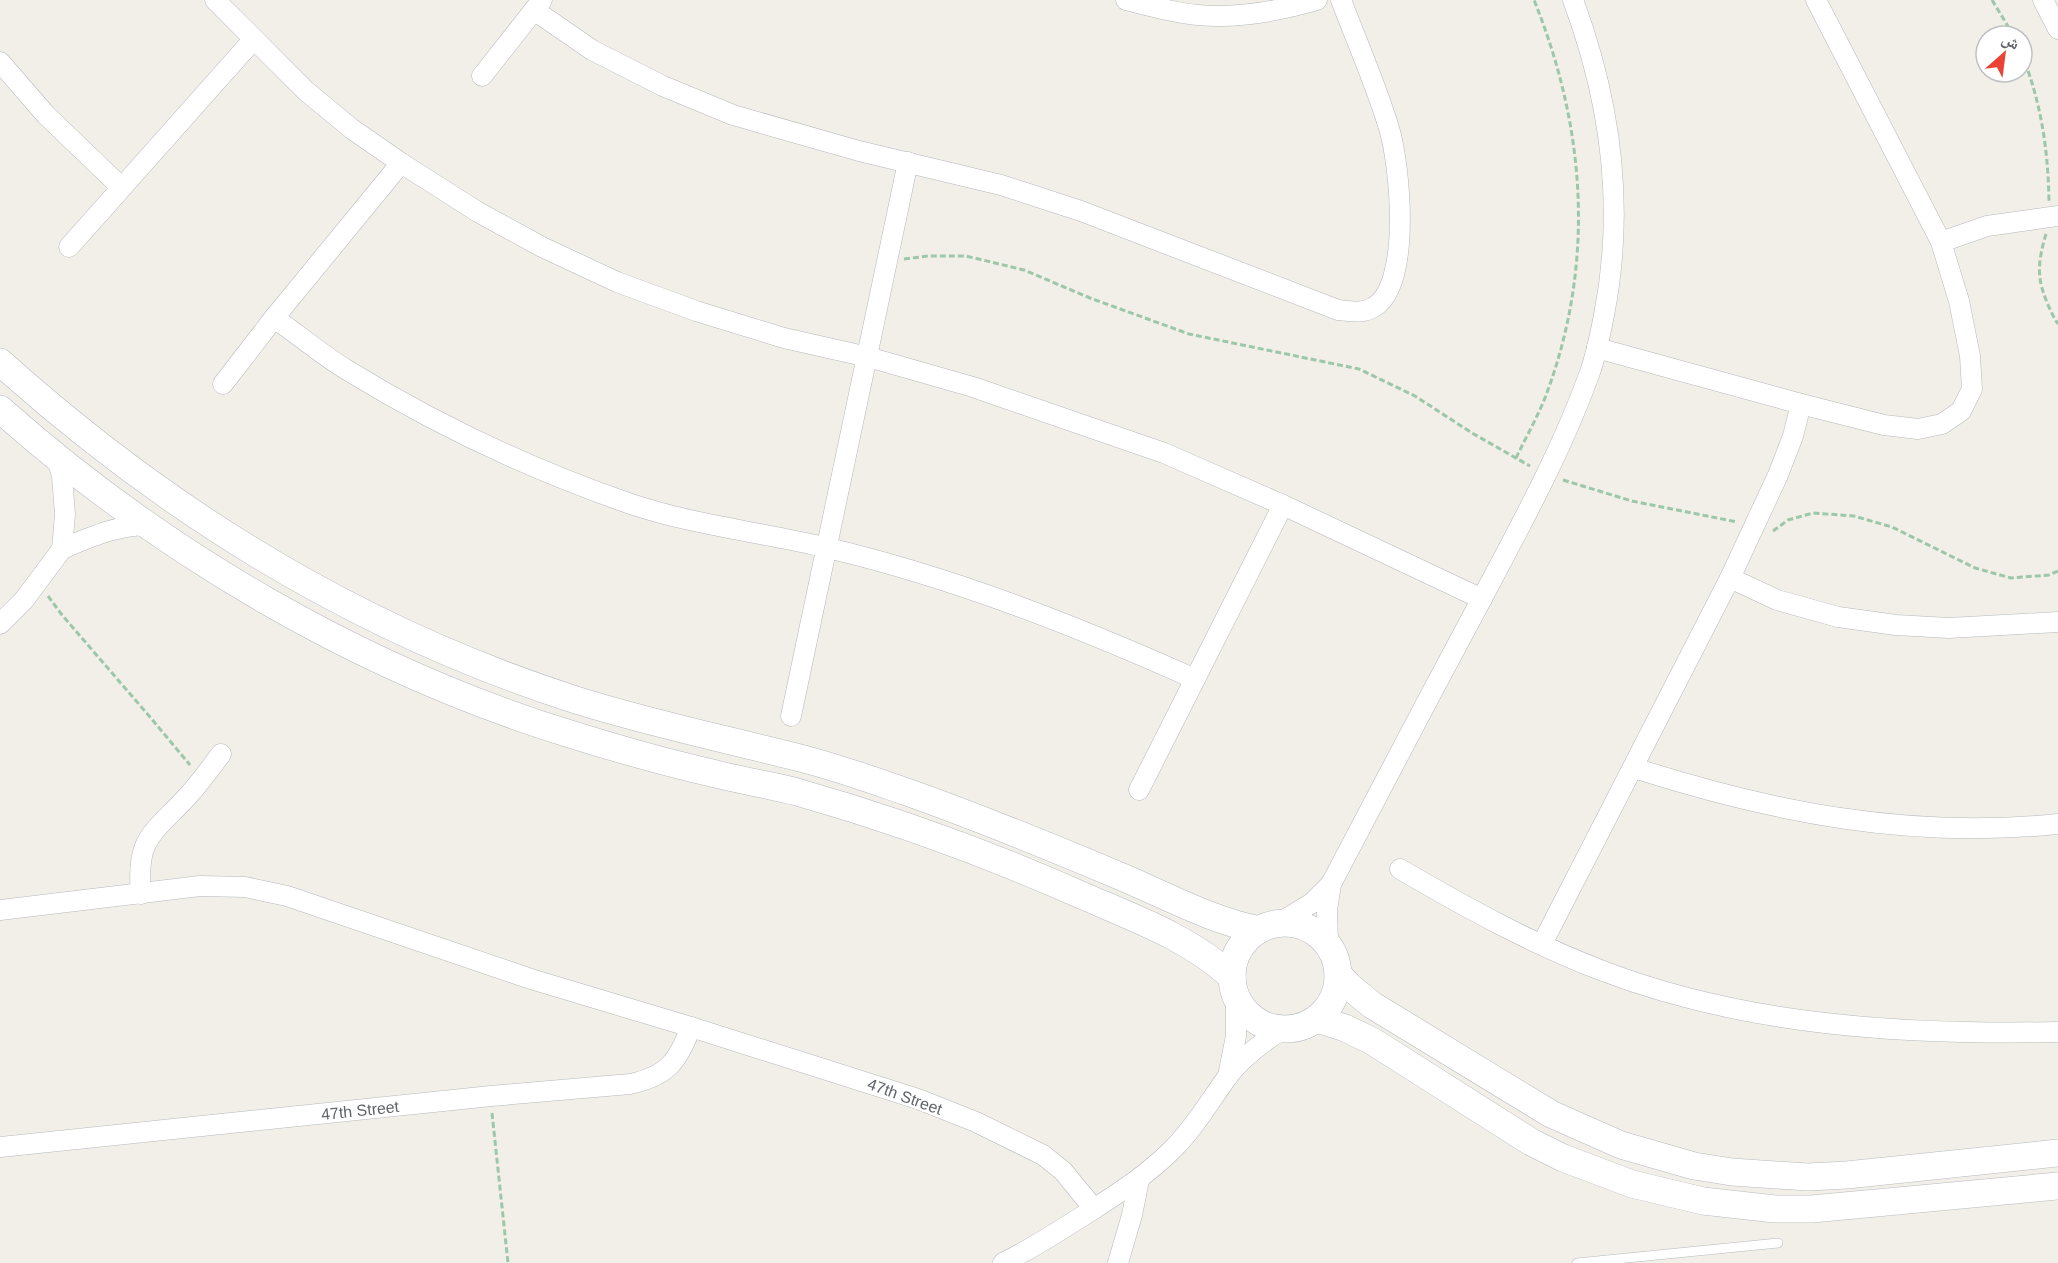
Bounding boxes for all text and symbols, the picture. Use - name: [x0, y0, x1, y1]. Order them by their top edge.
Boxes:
- north arrow: [1974, 24, 2034, 84]
- text: ش: [1999, 30, 2022, 54]
- street label: 47th Street: [865, 1075, 945, 1118]
- street label: 47th Street: [320, 1098, 400, 1123]

